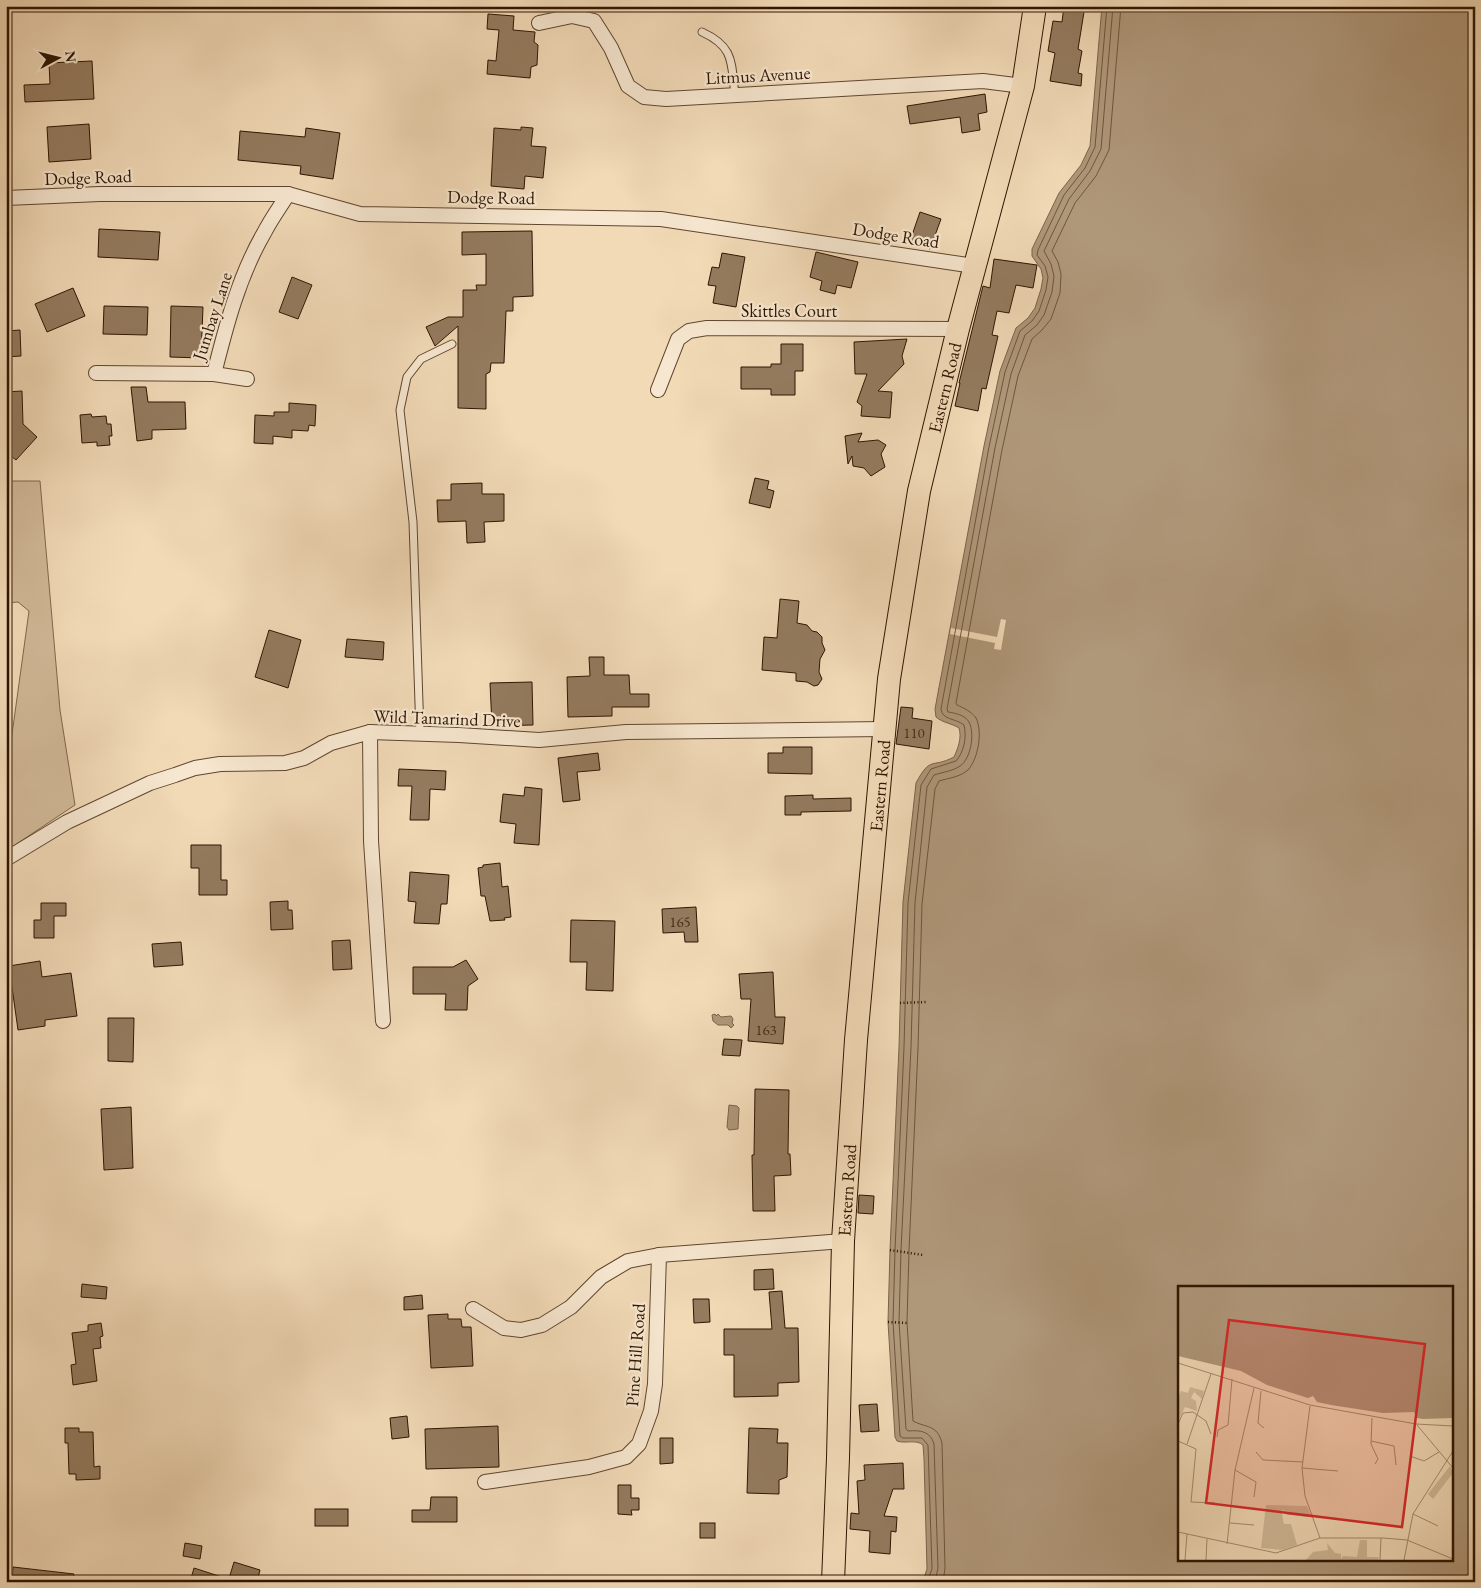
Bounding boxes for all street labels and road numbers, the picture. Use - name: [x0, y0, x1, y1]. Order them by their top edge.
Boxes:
- street label: Litmus Avenue: [705, 61, 811, 89]
- street label: Dodge Road: [44, 164, 133, 190]
- street label: Dodge Road: [447, 185, 536, 209]
- street label: Dodge Road: [851, 217, 942, 253]
- street label: Jumbay Lane: [186, 269, 237, 365]
- street label: Skittles Court: [741, 299, 837, 322]
- street label: Eastern Road: [922, 339, 966, 435]
- street label: Wild Tamarind Drive: [373, 704, 521, 732]
- street label: Eastern Road: [864, 738, 895, 833]
- street label: Eastern Road: [832, 1143, 861, 1237]
- street label: Pine Hill Road: [620, 1302, 650, 1407]

